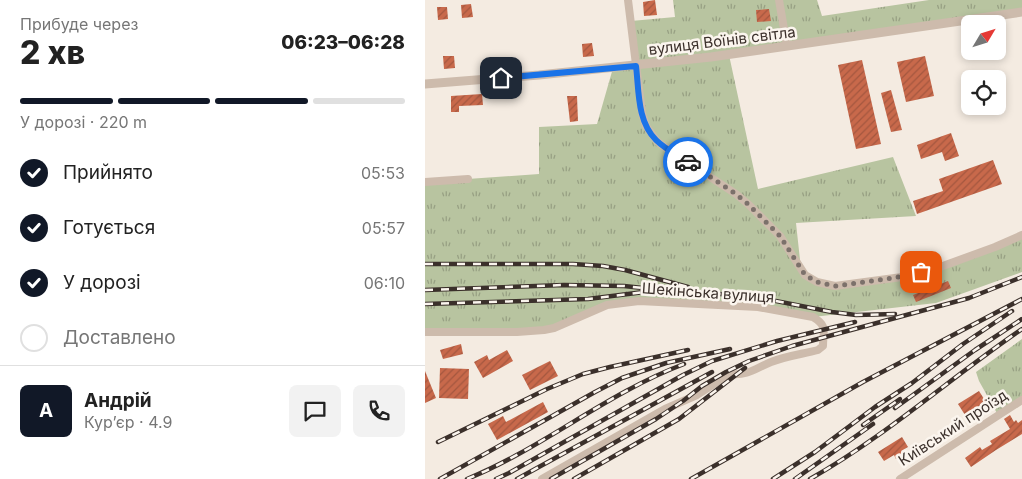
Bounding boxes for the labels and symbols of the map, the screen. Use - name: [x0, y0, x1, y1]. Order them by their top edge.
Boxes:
- north arrow: [961, 15, 1006, 60]
- street label: вулиця Воїнів світла: [647, 22, 797, 59]
- pin: [480, 57, 522, 99]
- courier: [663, 137, 713, 187]
- pin: [900, 251, 942, 293]
- street label: Шекінська вулиця: [641, 278, 775, 307]
- street label: Київський проїзд: [895, 385, 1011, 470]

